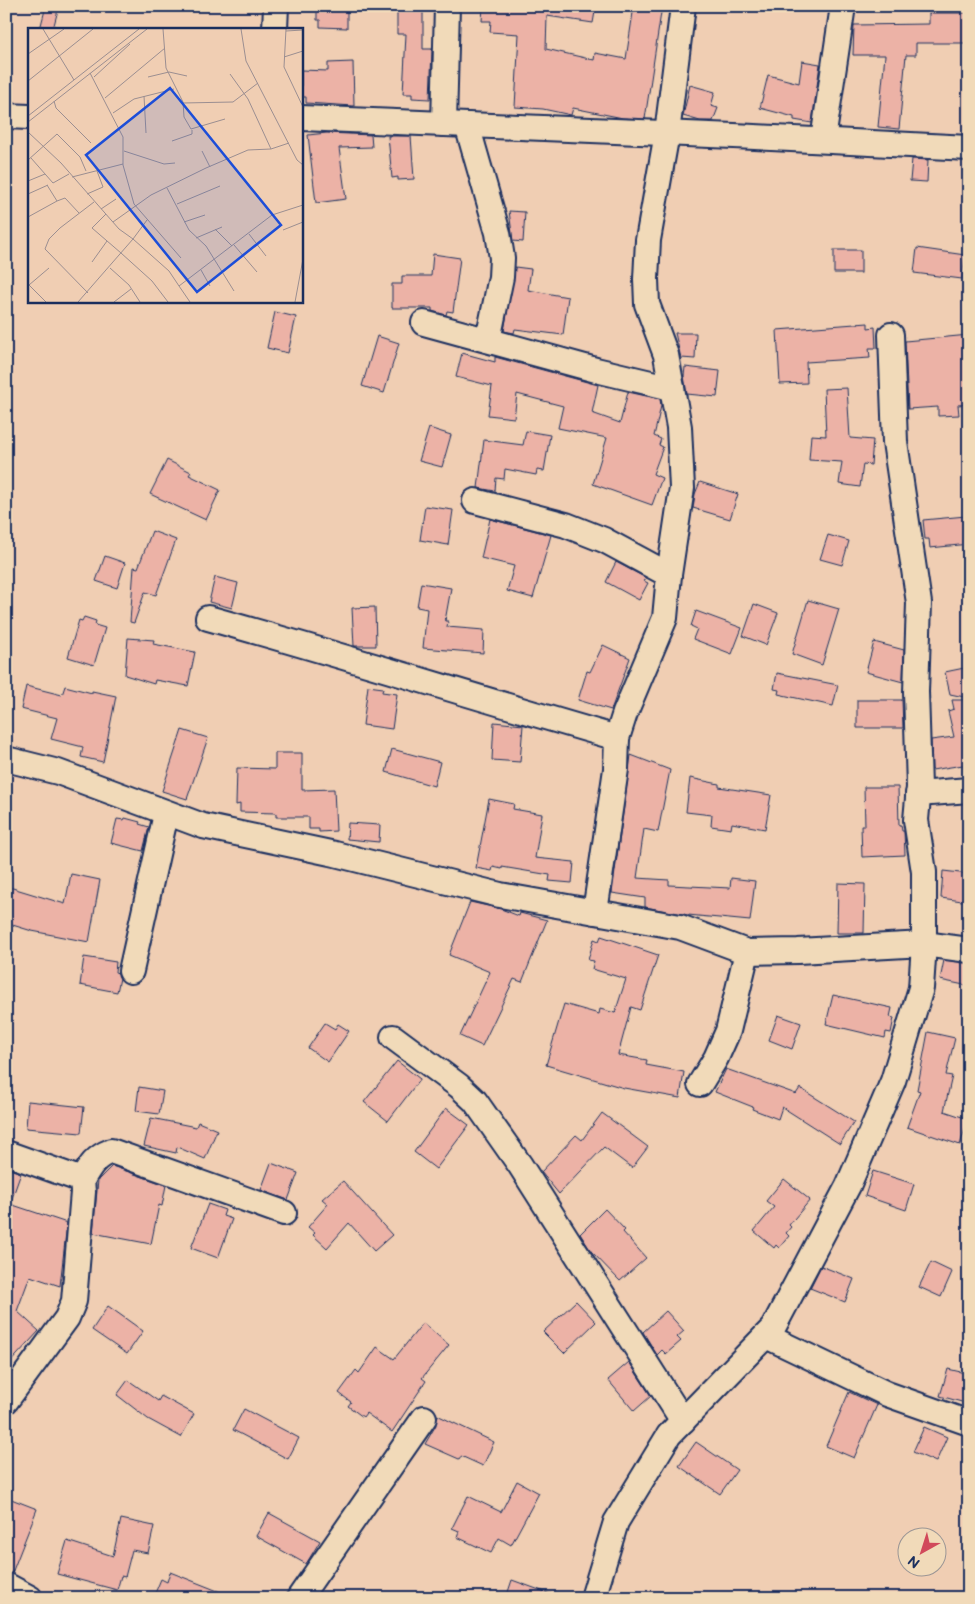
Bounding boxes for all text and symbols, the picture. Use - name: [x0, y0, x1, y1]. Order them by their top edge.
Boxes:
- inset map: [28, 28, 302, 302]
- north arrow: [898, 1526, 948, 1576]
- text: N: [905, 1552, 924, 1572]

